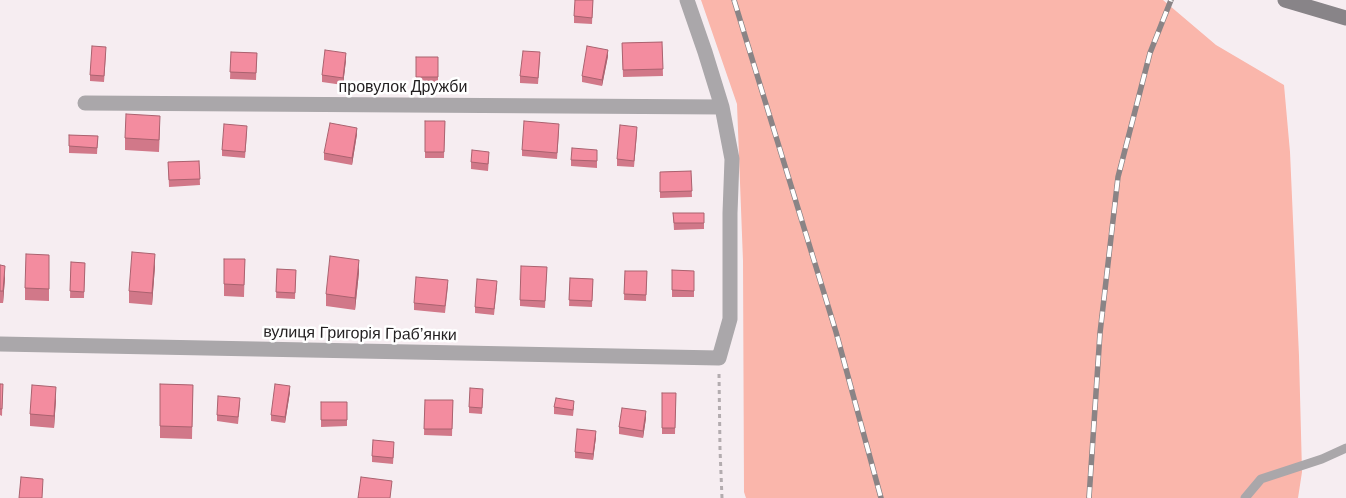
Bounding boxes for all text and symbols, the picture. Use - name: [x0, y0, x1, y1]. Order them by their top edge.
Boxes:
- street label: провулок Дружби: [339, 78, 467, 98]
- street label: вулиця Григорія Грабʼянки: [263, 323, 457, 345]

